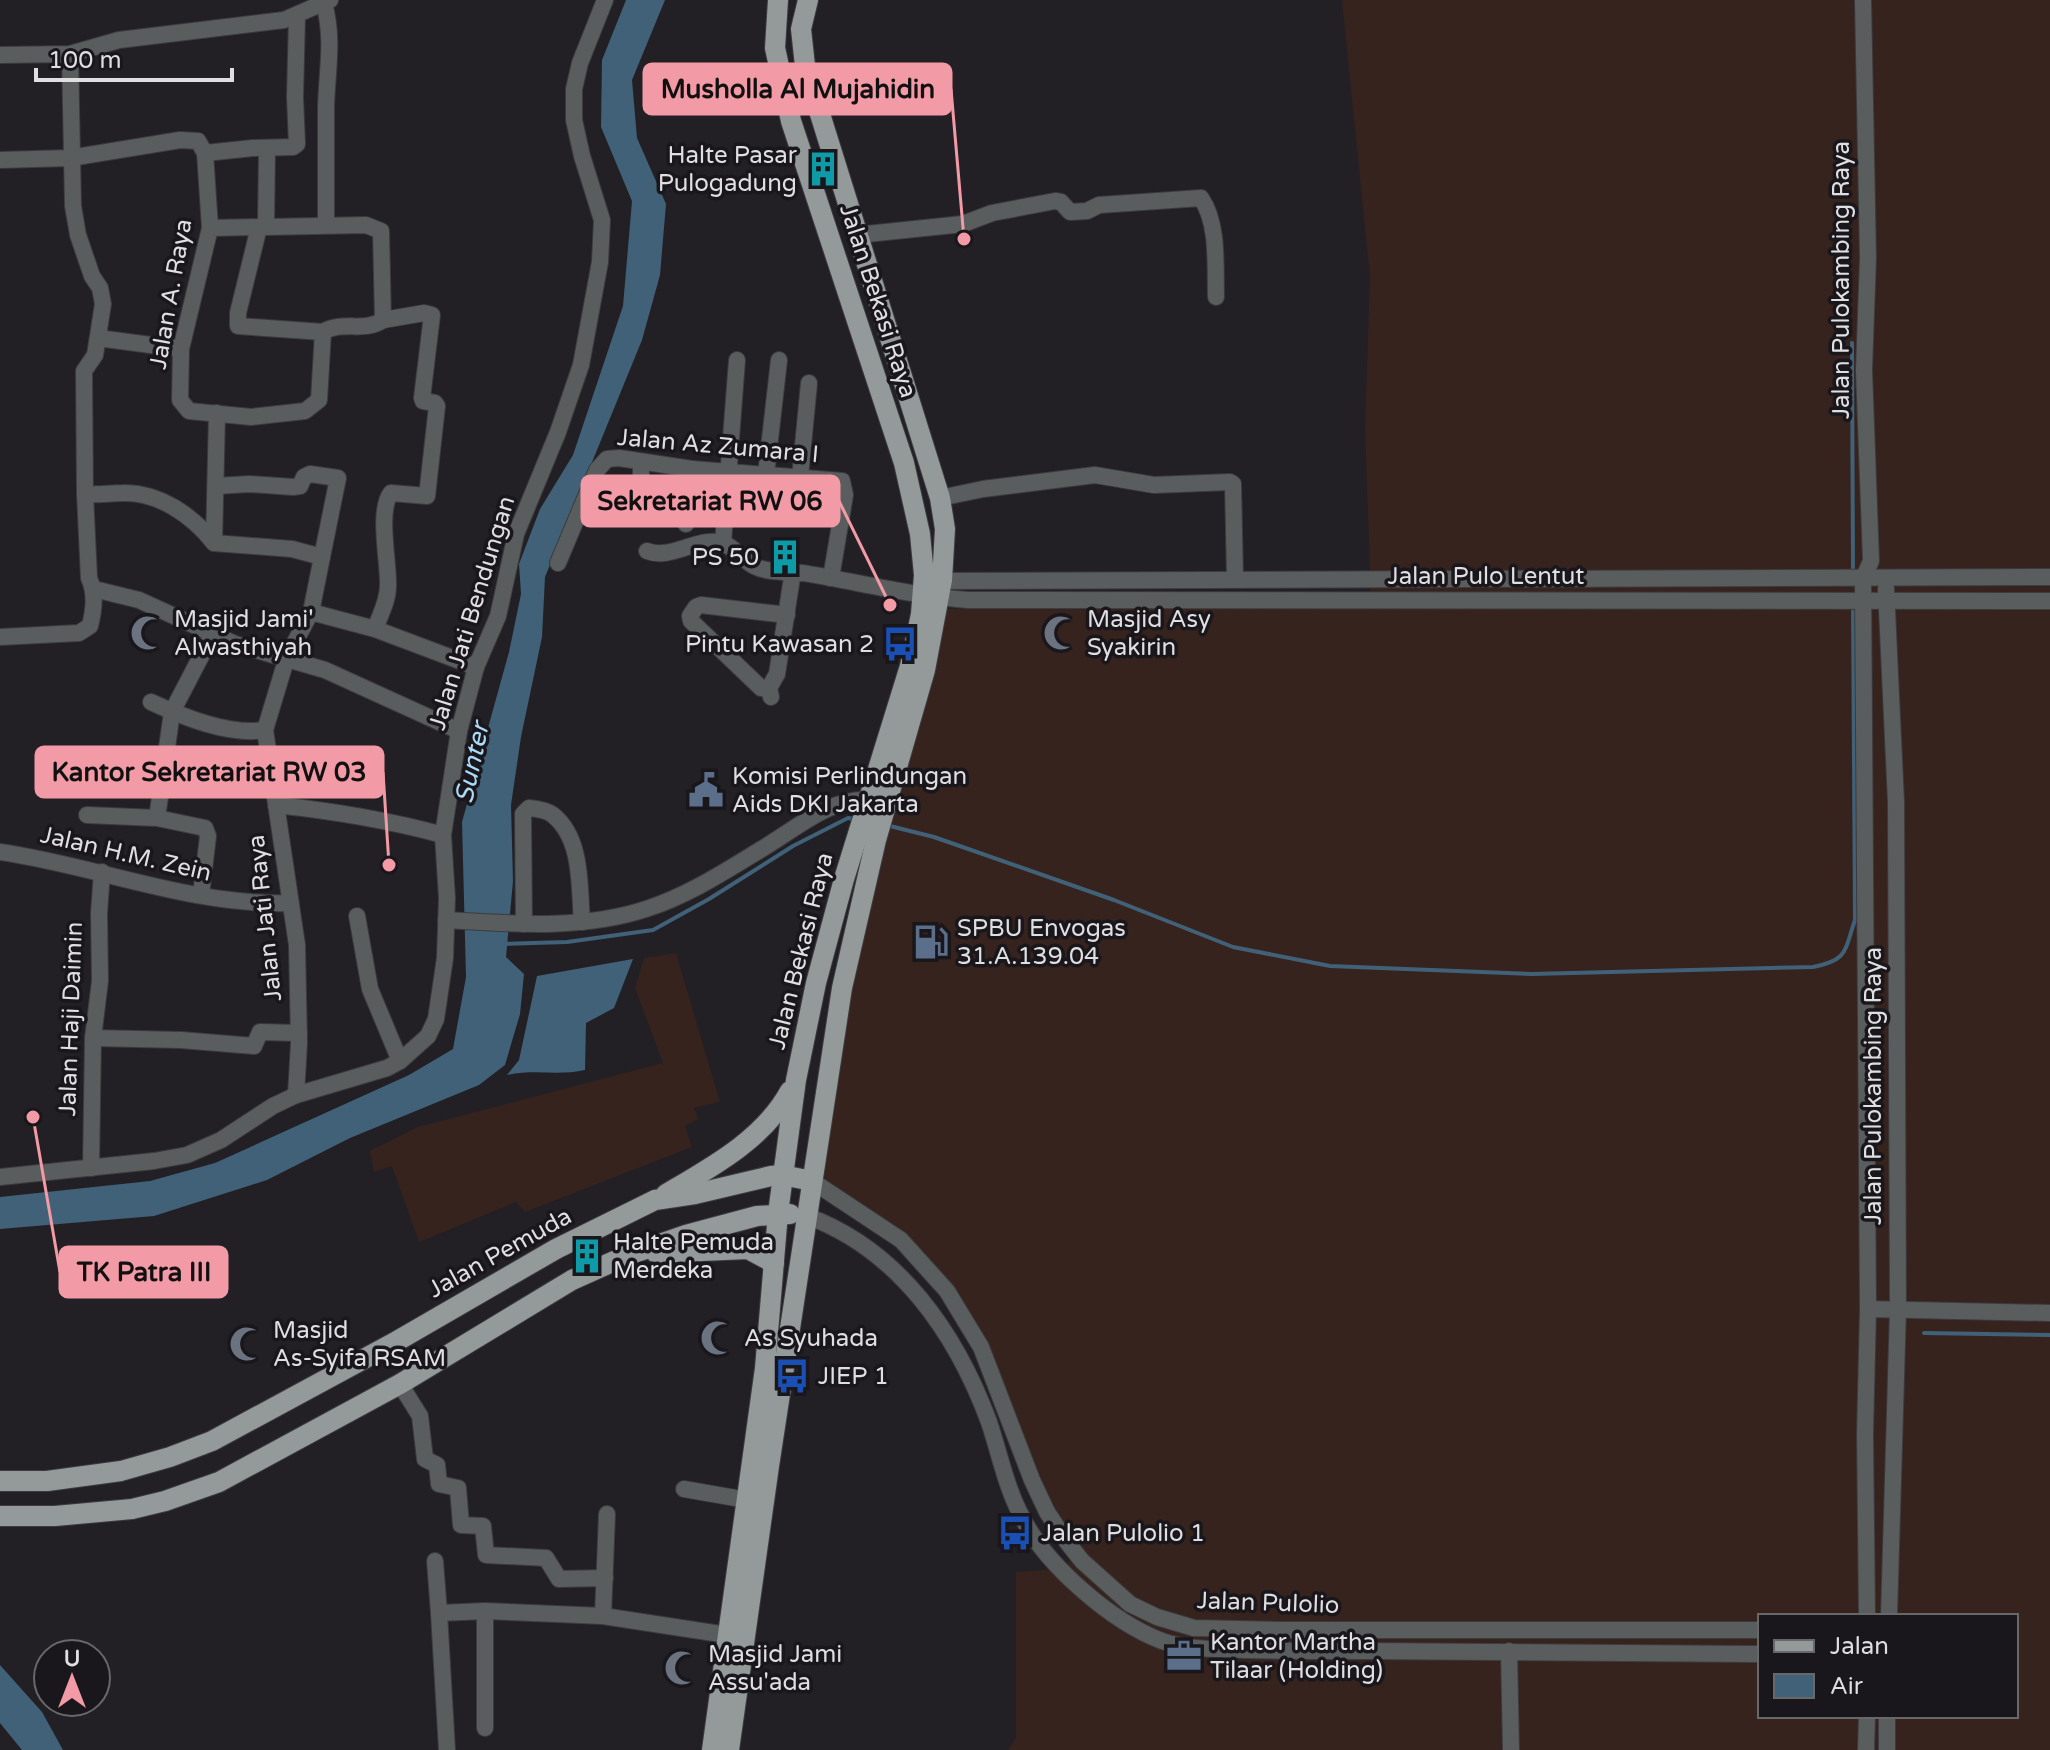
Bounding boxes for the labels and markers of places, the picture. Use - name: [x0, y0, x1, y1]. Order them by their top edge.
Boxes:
- callout: Musholla Al Mujahidin: [644, 64, 951, 114]
- place label: Halte Pasar Pulogadung: [658, 141, 798, 198]
- building icon: Halte Pasar Pulogadung: [804, 150, 842, 188]
- callout: Sekretariat RW 06: [582, 476, 839, 526]
- building icon: PS 50: [766, 538, 804, 576]
- place label: PS 50: [692, 543, 759, 572]
- place label: Masjid Jami' Alwasthiyah: [174, 605, 314, 662]
- place label: Masjid Asy Syakirin: [1087, 605, 1211, 662]
- mosque icon: Masjid Jami' Alwasthiyah: [129, 614, 167, 652]
- mosque icon: Masjid Asy Syakirin: [1042, 614, 1080, 652]
- bus stop icon: Pintu Kawasan 2: [881, 625, 919, 663]
- place label: Pintu Kawasan 2: [685, 630, 874, 659]
- callout: Kantor Sekretariat RW 03: [36, 747, 383, 797]
- place label: Komisi Perlindungan Aids DKI Jakarta: [732, 762, 967, 819]
- public building icon: Komisi Perlindungan Aids DKI Jakarta: [687, 771, 725, 809]
- place label: SPBU Envogas 31.A.139.04: [957, 914, 1126, 971]
- fuel station icon: SPBU Envogas 31.A.139.04: [912, 923, 950, 961]
- place label: Halte Pemuda Merdeka: [613, 1228, 774, 1285]
- building icon: Halte Pemuda Merdeka: [568, 1237, 606, 1275]
- callout: TK Patra III: [60, 1247, 227, 1297]
- place label: Masjid As-Syifa RSAM: [273, 1316, 446, 1373]
- mosque icon: As Syuhada: [699, 1319, 737, 1357]
- place label: As Syuhada: [744, 1324, 878, 1353]
- mosque icon: Masjid As-Syifa RSAM: [228, 1325, 266, 1363]
- bus stop icon: JIEP 1: [773, 1357, 811, 1395]
- place label: JIEP 1: [818, 1362, 889, 1391]
- bus stop icon: Jalan Pulolio 1: [996, 1514, 1034, 1552]
- place label: Jalan Pulolio 1: [1041, 1519, 1205, 1548]
- place label: Kantor Martha Tilaar (Holding): [1210, 1628, 1383, 1685]
- office icon: Kantor Martha Tilaar (Holding): [1165, 1637, 1203, 1675]
- place label: Masjid Jami Assu'ada: [708, 1640, 842, 1697]
- mosque icon: Masjid Jami Assu'ada: [663, 1649, 701, 1687]

